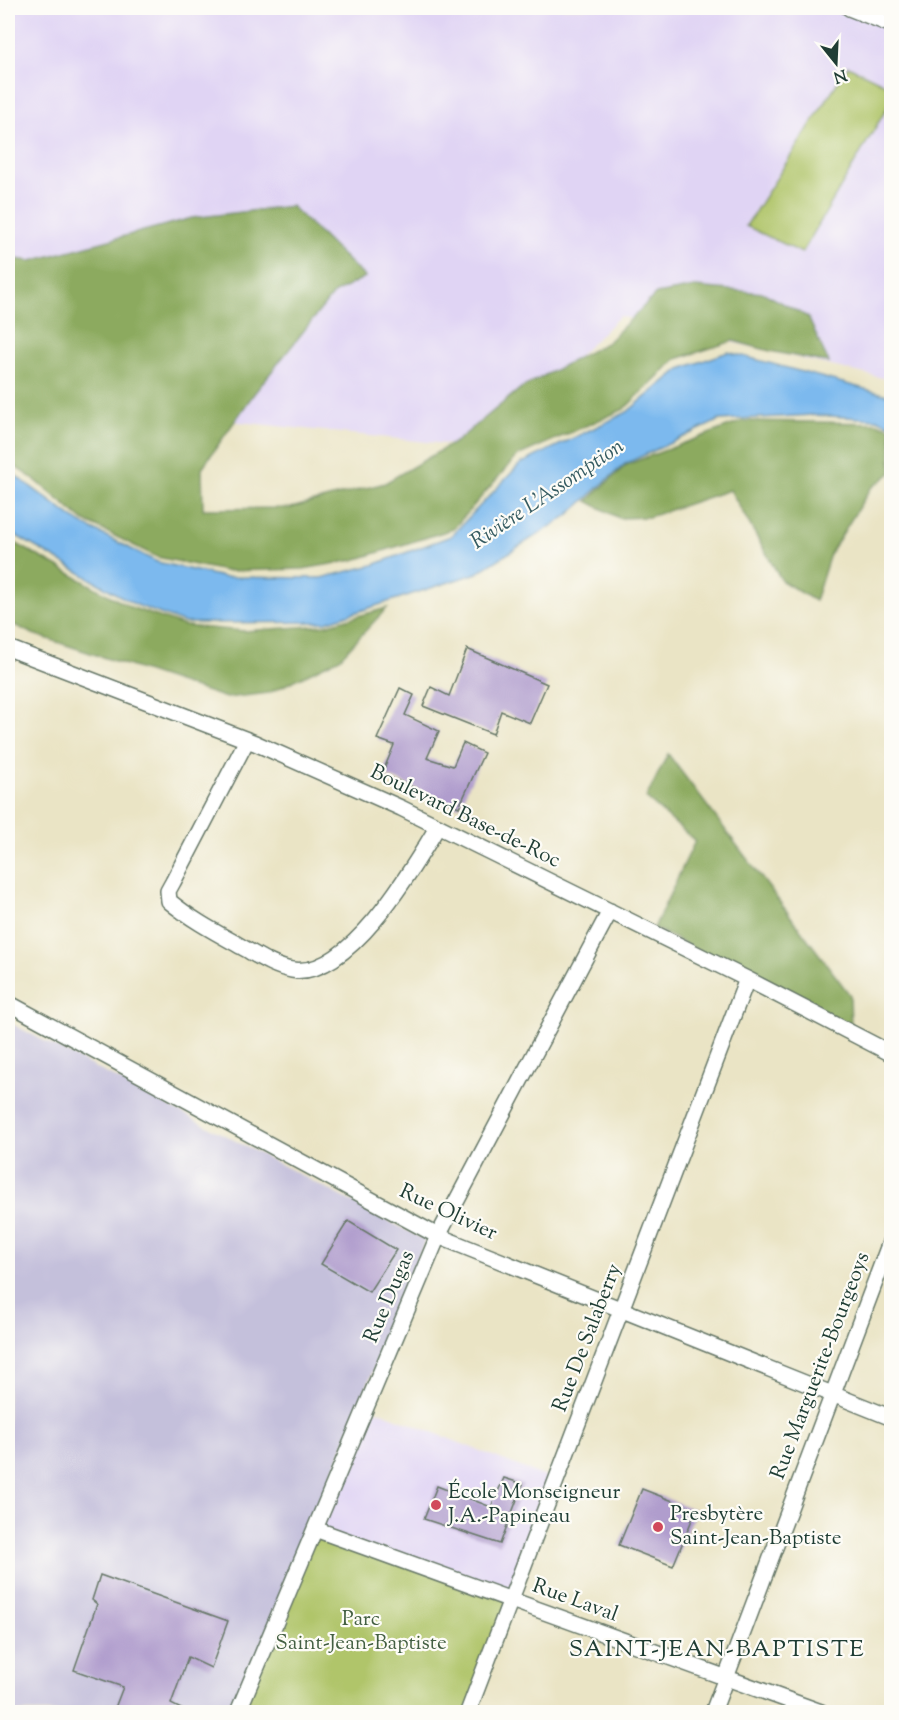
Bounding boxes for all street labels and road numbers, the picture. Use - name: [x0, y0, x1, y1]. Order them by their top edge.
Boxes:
- street label: Boulevard Base-de-Roc: [365, 758, 565, 876]
- street label: Rue Olivier: [394, 1177, 502, 1249]
- street label: Rue Dugas: [357, 1246, 423, 1348]
- street label: Rue Marguerite-Bourgeoys: [764, 1248, 878, 1484]
- street label: Rue De Salaberry: [546, 1259, 630, 1417]
- street label: Rue Laval: [528, 1572, 622, 1630]

